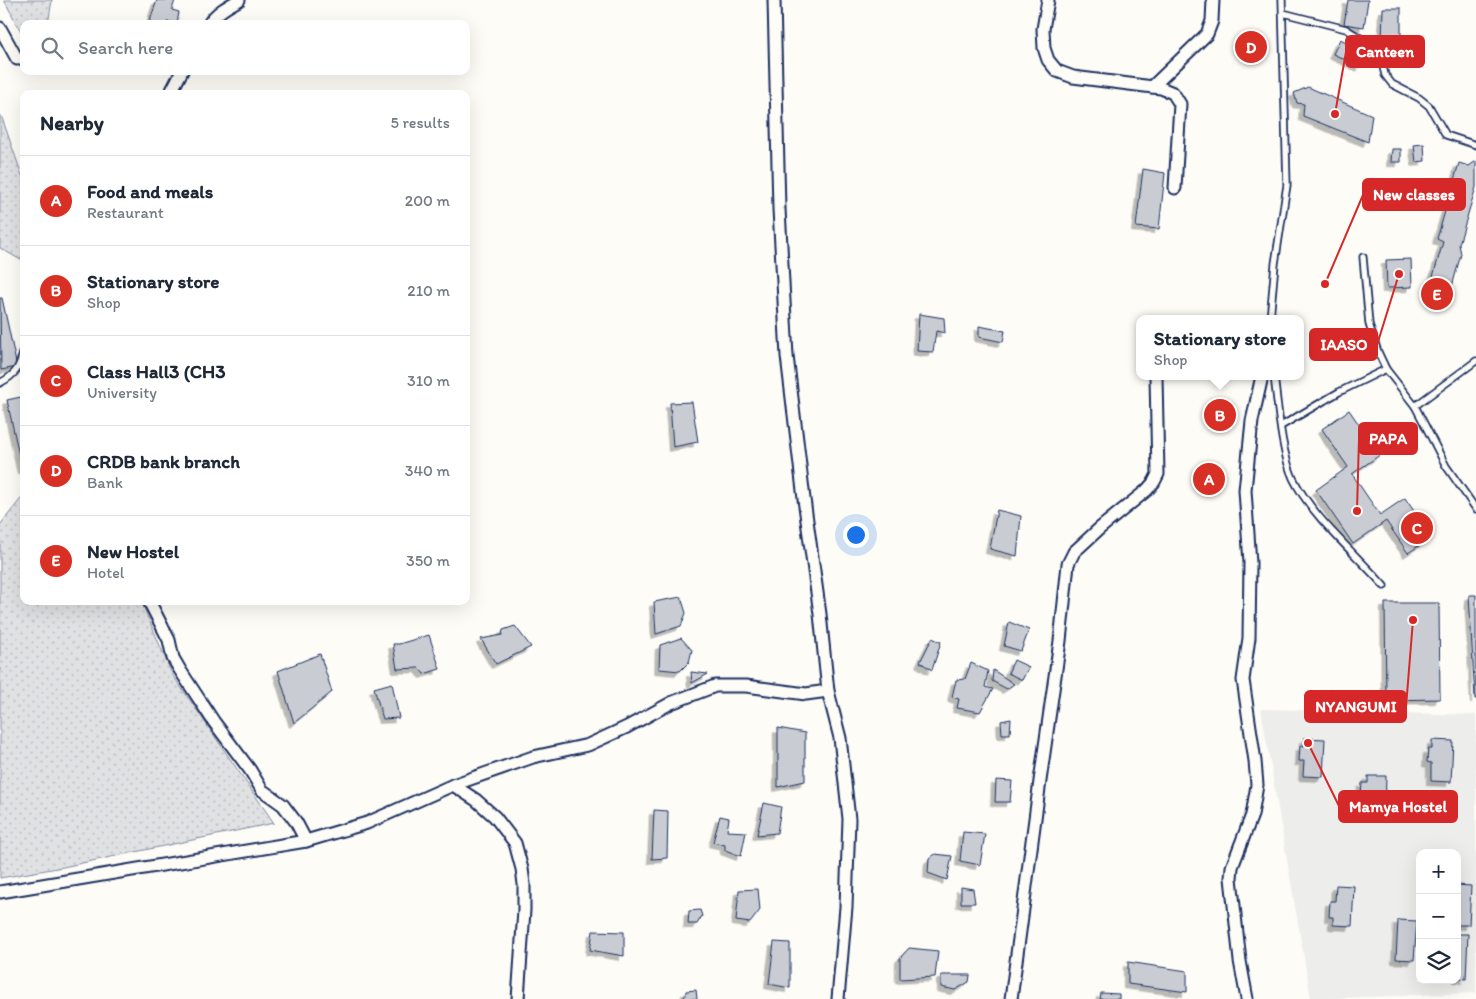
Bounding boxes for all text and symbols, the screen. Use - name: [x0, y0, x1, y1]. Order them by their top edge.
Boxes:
- search box: [20, 20, 470, 75]
- pin: D: [1235, 28, 1267, 66]
- icon: search: [38, 34, 66, 62]
- text: Search here: [78, 36, 173, 59]
- callout: Canteen: [1346, 36, 1424, 67]
- text: Canteen: [1356, 42, 1415, 61]
- text: Nearby: [40, 110, 104, 135]
- text: 5 results: [390, 113, 450, 132]
- callout: New classes: [1363, 179, 1465, 210]
- text: Food and meals: [87, 180, 213, 203]
- text: New classes: [1373, 185, 1455, 204]
- text: A: [51, 191, 61, 210]
- text: 200 m: [405, 191, 450, 210]
- text: Restaurant: [87, 203, 164, 222]
- text: Stationary store: [87, 270, 219, 293]
- pin: E: [1421, 275, 1453, 313]
- text: B: [51, 281, 61, 300]
- text: 210 m: [407, 281, 450, 300]
- text: Shop: [87, 293, 121, 312]
- popup: [1136, 315, 1304, 380]
- text: Stationary store: [1154, 327, 1286, 350]
- callout: IAASO: [1310, 329, 1377, 360]
- text: IAASO: [1320, 335, 1368, 354]
- text: Shop: [1154, 350, 1187, 369]
- text: Class Hall3 (CH3: [87, 360, 226, 383]
- text: C: [51, 371, 61, 390]
- text: 310 m: [407, 371, 450, 390]
- text: University: [87, 383, 157, 402]
- pin: B: [1204, 396, 1236, 434]
- callout: PAPA: [1359, 423, 1417, 454]
- text: PAPA: [1369, 429, 1408, 448]
- text: CRDB bank branch: [87, 450, 240, 473]
- pin: A: [1193, 460, 1225, 498]
- text: D: [51, 461, 61, 480]
- text: 340 m: [405, 461, 450, 480]
- text: Bank: [87, 473, 123, 492]
- pin: C: [1401, 509, 1433, 547]
- your location: [843, 522, 869, 548]
- text: New Hostel: [87, 540, 179, 563]
- text: E: [52, 551, 60, 570]
- text: 350 m: [406, 551, 450, 570]
- text: Hotel: [87, 563, 124, 582]
- callout: NYANGUMI: [1305, 691, 1406, 722]
- text: NYANGUMI: [1315, 697, 1397, 716]
- callout: Mamya Hostel: [1339, 791, 1457, 822]
- text: Mamya Hostel: [1349, 797, 1447, 817]
- map controls: [1416, 849, 1461, 984]
- button: +: [1416, 849, 1461, 894]
- button: −: [1416, 894, 1461, 939]
- button: layers: [1416, 939, 1461, 984]

